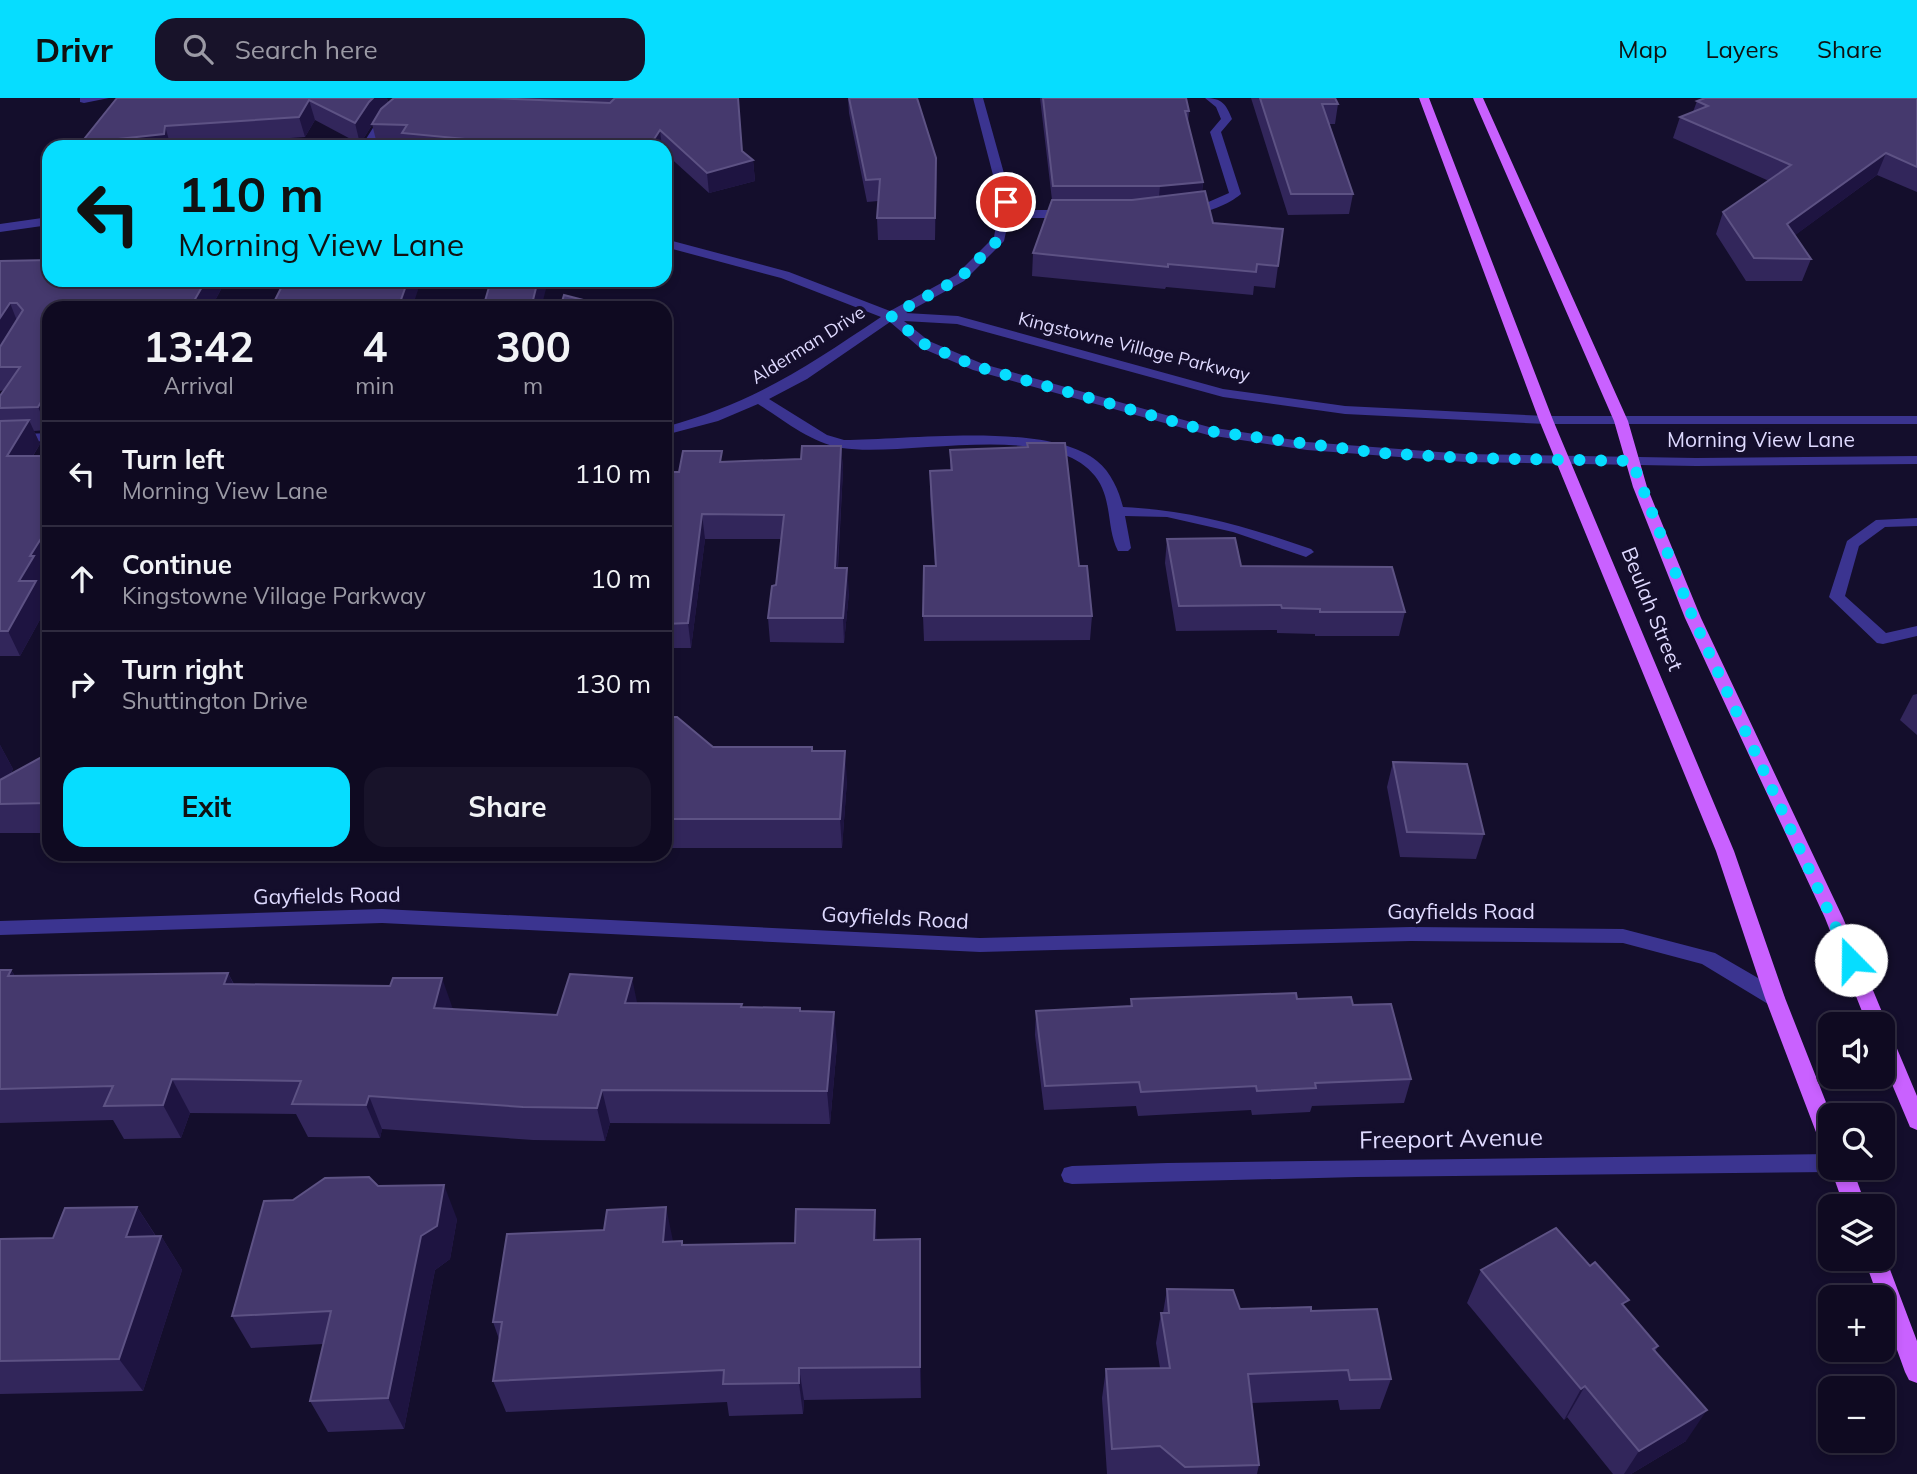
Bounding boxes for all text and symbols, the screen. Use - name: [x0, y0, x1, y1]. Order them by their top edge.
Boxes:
- search box: [155, 18, 645, 81]
- text: Drivr: [35, 29, 113, 70]
- icon: search: [179, 30, 217, 68]
- text: Search here: [235, 33, 378, 66]
- text: Map: [1618, 34, 1667, 64]
- text: Layers: [1705, 34, 1779, 64]
- text: Share: [1817, 34, 1882, 64]
- text: 110 m: [178, 163, 324, 224]
- icon: left: [63, 168, 154, 259]
- pin: [976, 172, 1036, 232]
- icon: arrive: [987, 183, 1025, 221]
- text: Morning View Lane: [178, 224, 464, 264]
- street label: Alderman Drive: [747, 300, 869, 389]
- street label: Kingstowne Village Parkway: [1016, 307, 1253, 387]
- text: 13:42: [143, 320, 254, 373]
- text: 4: [362, 320, 387, 373]
- text: 300: [495, 320, 571, 373]
- text: Arrival: [163, 371, 234, 400]
- text: min: [355, 371, 394, 400]
- text: m: [523, 371, 543, 400]
- street label: Morning View Lane: [1667, 426, 1855, 452]
- text: Turn left: [122, 443, 224, 476]
- icon: left: [63, 455, 101, 493]
- text: 110 m: [575, 457, 651, 490]
- text: Morning View Lane: [122, 476, 328, 505]
- street label: Beulah Street: [1616, 543, 1690, 674]
- text: Continue: [122, 548, 232, 581]
- icon: ahead: [63, 560, 101, 598]
- text: 10 m: [590, 562, 651, 595]
- text: Kingstowne Village Parkway: [122, 581, 426, 610]
- text: Turn right: [122, 653, 243, 686]
- icon: right: [63, 665, 101, 703]
- text: 130 m: [575, 667, 651, 700]
- text: Shuttington Drive: [122, 686, 308, 715]
- button: Exit: [63, 767, 350, 847]
- button: Share: [364, 767, 651, 847]
- street label: Gayfields Road: [253, 881, 401, 909]
- street label: Gayfields Road: [1387, 898, 1535, 924]
- street label: Gayfields Road: [821, 900, 969, 934]
- position arrow: [1814, 923, 1888, 997]
- map controls: [1818, 1012, 1895, 1453]
- button: sound: [1818, 1012, 1895, 1089]
- button: search: [1818, 1103, 1895, 1180]
- street label: Freeport Avenue: [1359, 1121, 1543, 1155]
- button: layers: [1818, 1194, 1895, 1271]
- button: +: [1818, 1285, 1895, 1362]
- button: −: [1818, 1376, 1895, 1453]

